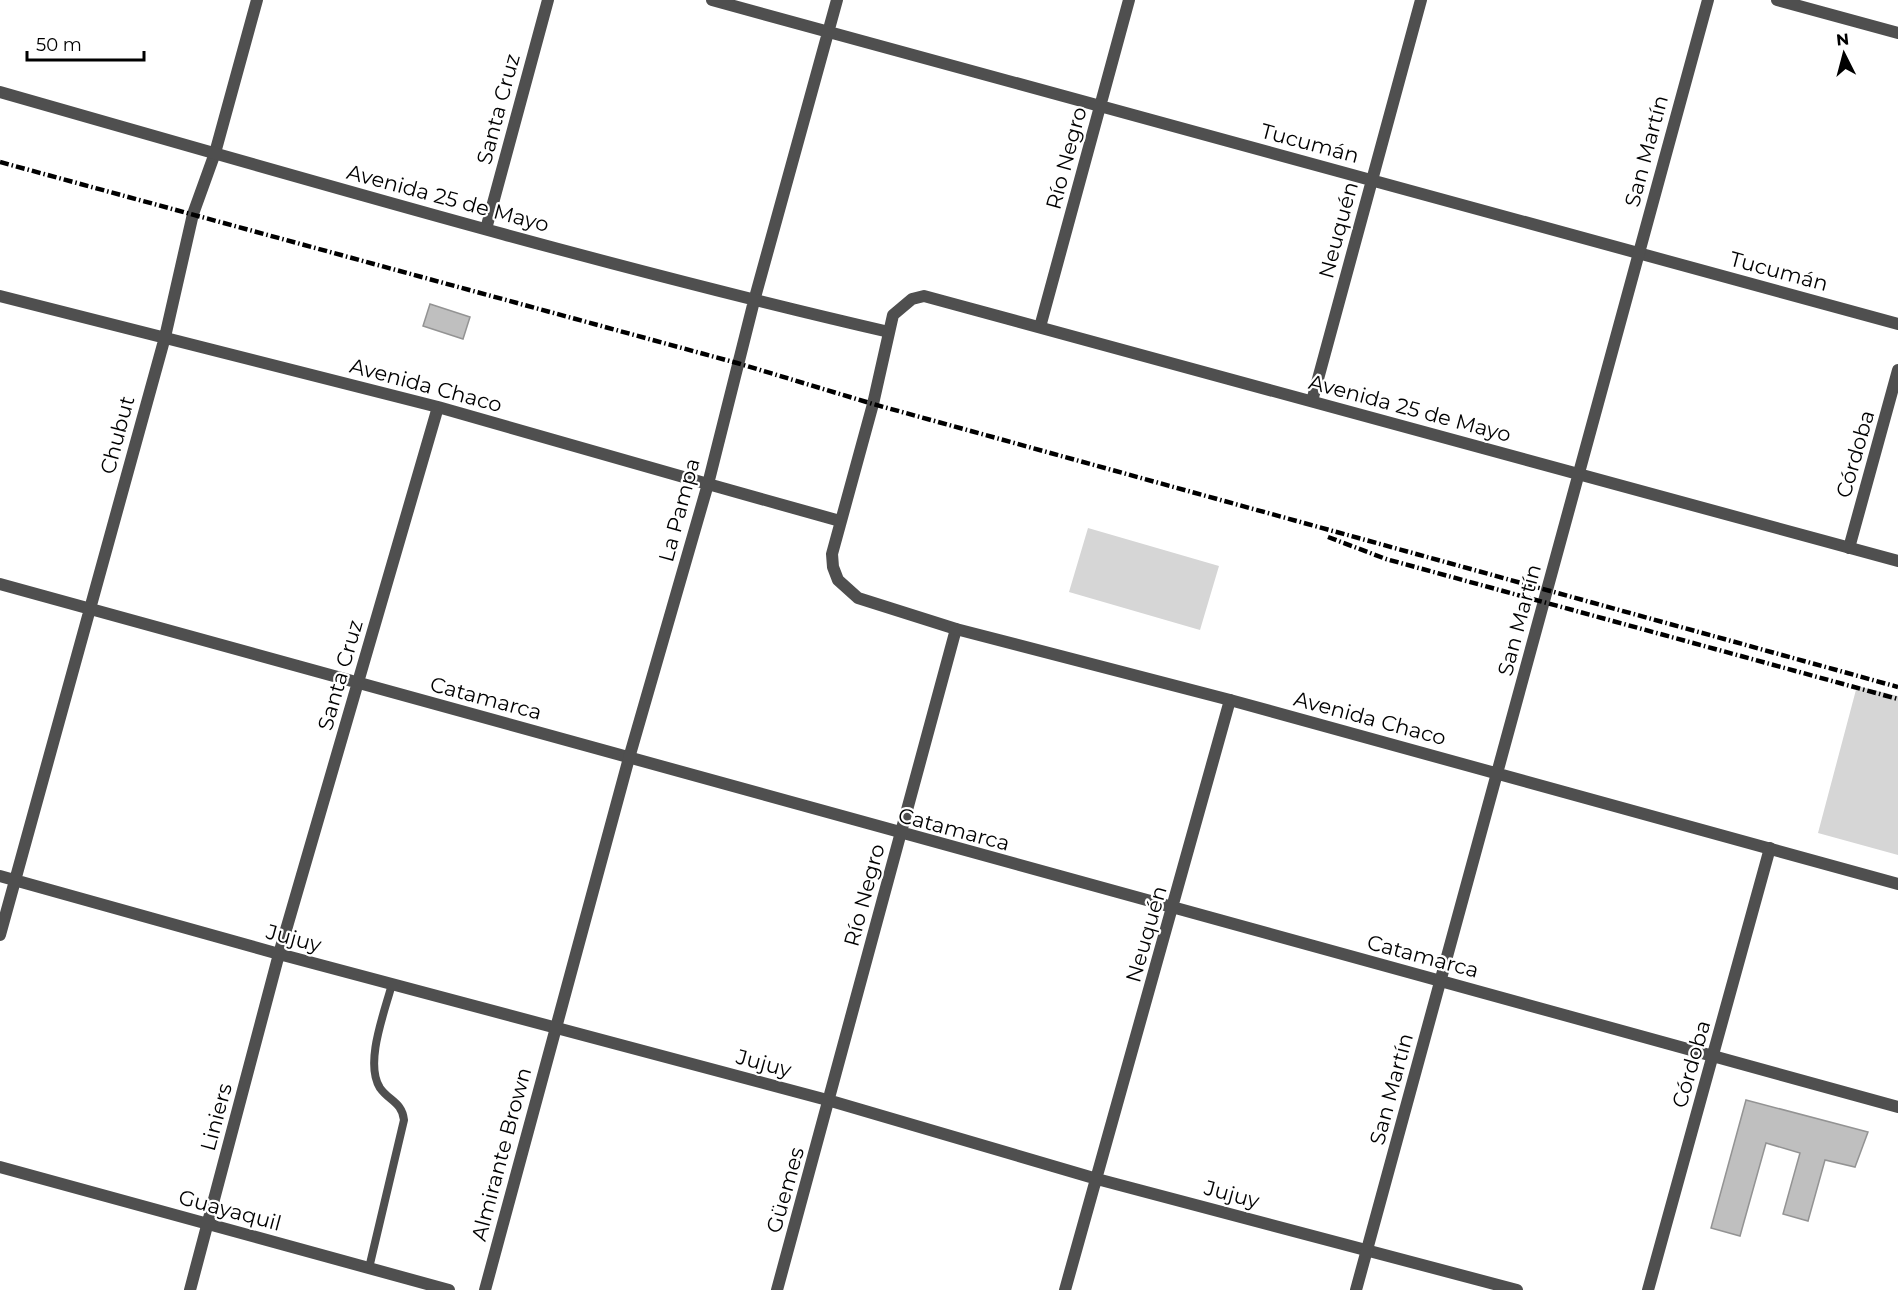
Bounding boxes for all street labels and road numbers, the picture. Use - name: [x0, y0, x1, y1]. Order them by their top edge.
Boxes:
- street label: Santa Cruz: [471, 51, 525, 167]
- street label: San Martín: [1619, 92, 1673, 210]
- street label: Río Negro: [1040, 104, 1092, 212]
- street label: Tucumán: [1258, 118, 1362, 168]
- street label: Avenida 25 de Mayo: [344, 159, 552, 237]
- street label: Neuquén: [1313, 179, 1363, 281]
- street label: Tucumán: [1727, 246, 1831, 296]
- street label: Avenida Chaco: [347, 353, 505, 417]
- street label: Avenida 25 de Mayo: [1306, 369, 1514, 447]
- street label: Chubut: [95, 393, 139, 477]
- street label: Córdoba: [1831, 407, 1879, 501]
- street label: La Pampa: [653, 455, 705, 565]
- street label: San Martín: [1492, 561, 1546, 679]
- street label: Santa Cruz: [312, 617, 368, 733]
- street label: Catamarca: [427, 671, 545, 725]
- street label: Avenida Chaco: [1291, 686, 1449, 750]
- street label: Catamarca: [895, 802, 1013, 856]
- street label: Río Negro: [838, 841, 890, 949]
- street label: Neuquén: [1120, 883, 1172, 985]
- street label: Jujuy: [263, 918, 325, 957]
- street label: Catamarca: [1364, 929, 1482, 983]
- street label: Córdoba: [1667, 1017, 1715, 1111]
- street label: San Martín: [1364, 1030, 1418, 1148]
- street label: Jujuy: [733, 1043, 795, 1082]
- street label: Almirante Brown: [466, 1065, 536, 1243]
- street label: Liniers: [195, 1080, 237, 1154]
- street label: Güemes: [761, 1144, 809, 1236]
- street label: Jujuy: [1201, 1174, 1263, 1213]
- street label: Guayaquil: [176, 1184, 284, 1236]

